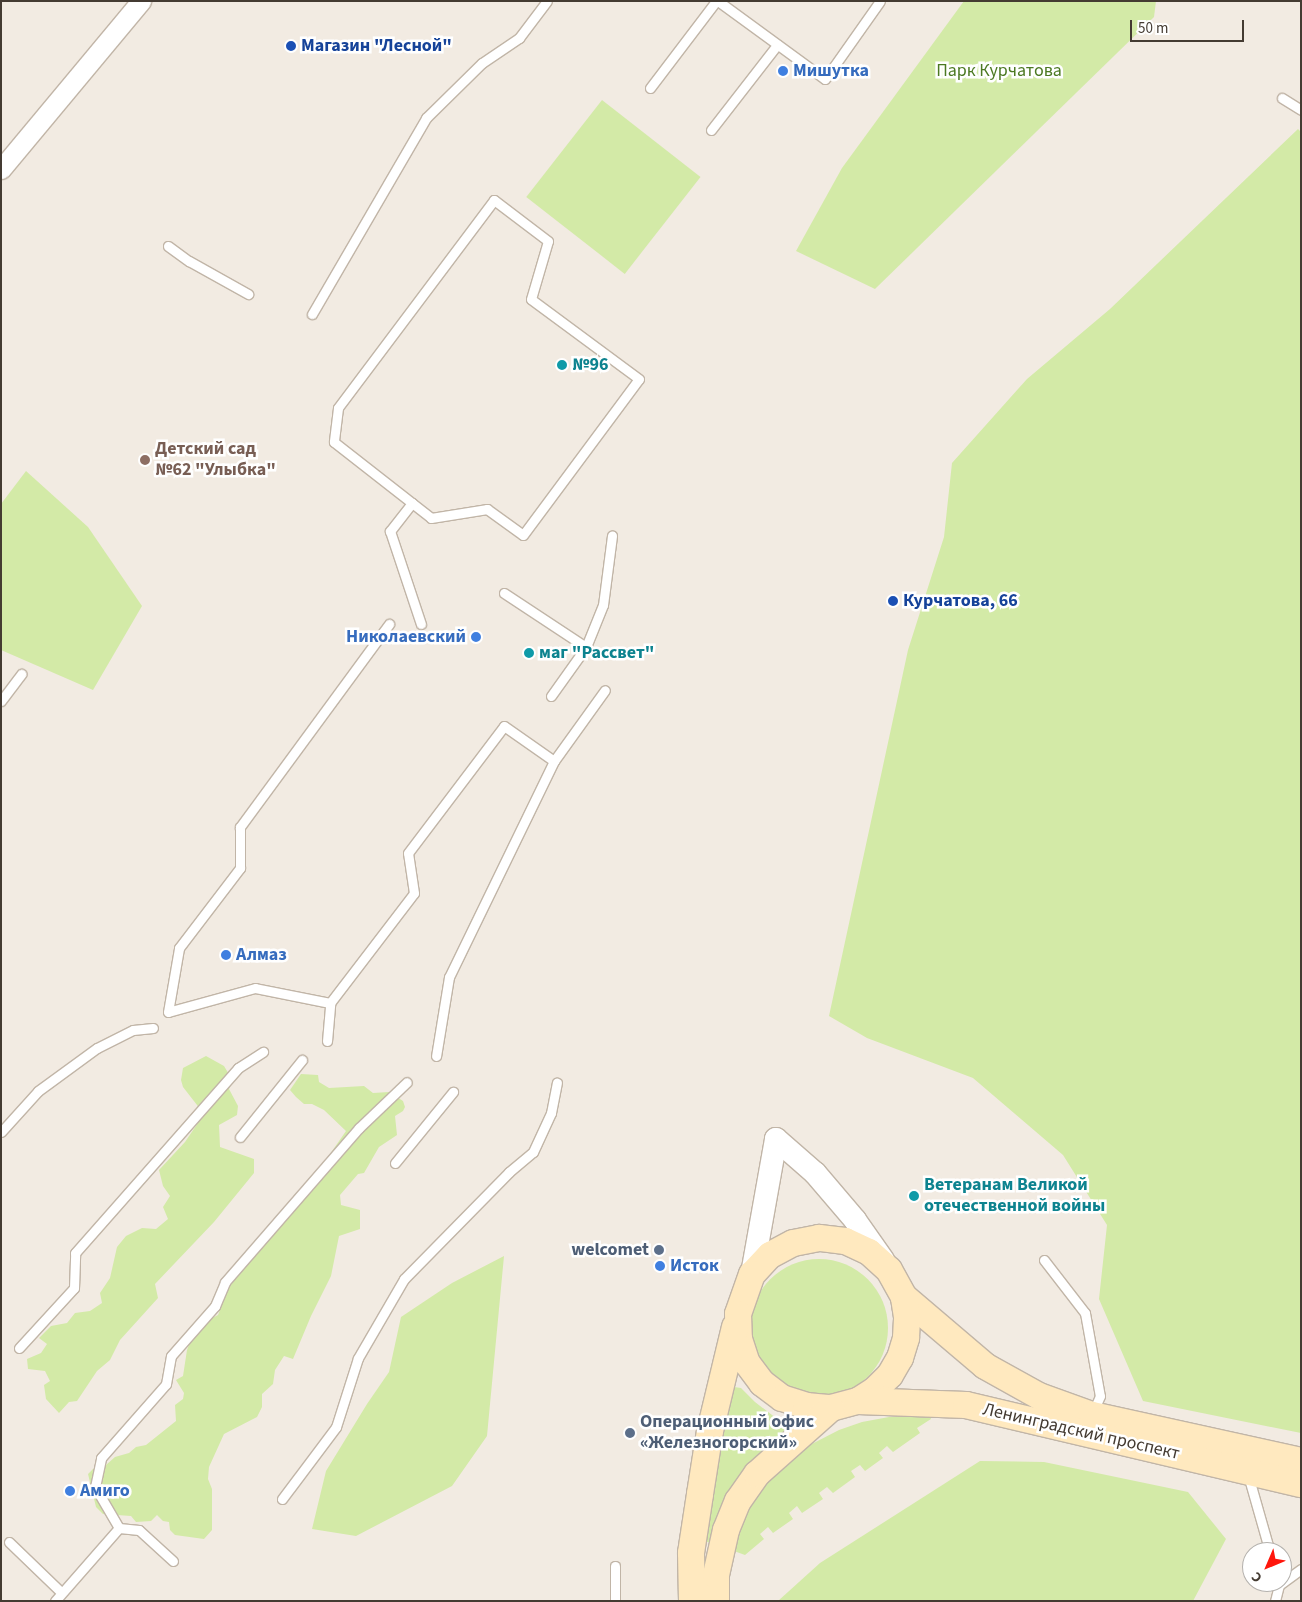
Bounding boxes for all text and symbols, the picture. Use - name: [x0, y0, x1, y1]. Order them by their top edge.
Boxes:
- scale bar: [1132, 10, 1246, 42]
- text: 50 m: [1138, 18, 1168, 39]
- place label: Магазин "Лесной": [301, 35, 452, 57]
- marker: Магазин "Лесной": [285, 40, 297, 52]
- place label: Мишутка: [793, 60, 869, 82]
- park label: Парк Курчатова: [936, 60, 1062, 82]
- marker: Мишутка: [777, 65, 789, 77]
- place label: №96: [572, 354, 608, 376]
- marker: №96: [556, 359, 568, 371]
- place label: Детский сад №62 "Улыбка": [155, 439, 276, 482]
- marker: Детский сад №62 "Улыбка": [139, 454, 151, 466]
- place label: Курчатова, 66: [903, 590, 1018, 612]
- marker: Курчатова, 66: [887, 595, 899, 607]
- place label: Николаевский: [346, 626, 466, 648]
- marker: Николаевский: [470, 631, 482, 643]
- place label: маг "Рассвет": [539, 642, 655, 664]
- marker: маг "Рассвет": [523, 647, 535, 659]
- place label: Алмаз: [236, 944, 287, 966]
- marker: Алмаз: [220, 949, 232, 961]
- place label: Ветеранам Великой отечественной войны: [924, 1175, 1105, 1218]
- marker: Ветеранам Великой отечественной войны: [908, 1190, 920, 1202]
- place label: welcomet: [571, 1239, 649, 1261]
- marker: welcomet: [653, 1244, 665, 1256]
- place label: Исток: [670, 1255, 719, 1277]
- marker: Исток: [654, 1260, 666, 1272]
- street label: Ленинградский проспект: [981, 1399, 1181, 1465]
- place label: Операционный офис «Железногорский»: [640, 1412, 814, 1455]
- marker: Операционный офис «Железногорский»: [624, 1427, 636, 1439]
- place label: Амиго: [80, 1480, 130, 1502]
- marker: Амиго: [64, 1485, 76, 1497]
- north arrow: [1242, 1542, 1292, 1592]
- text: С: [1247, 1567, 1267, 1587]

